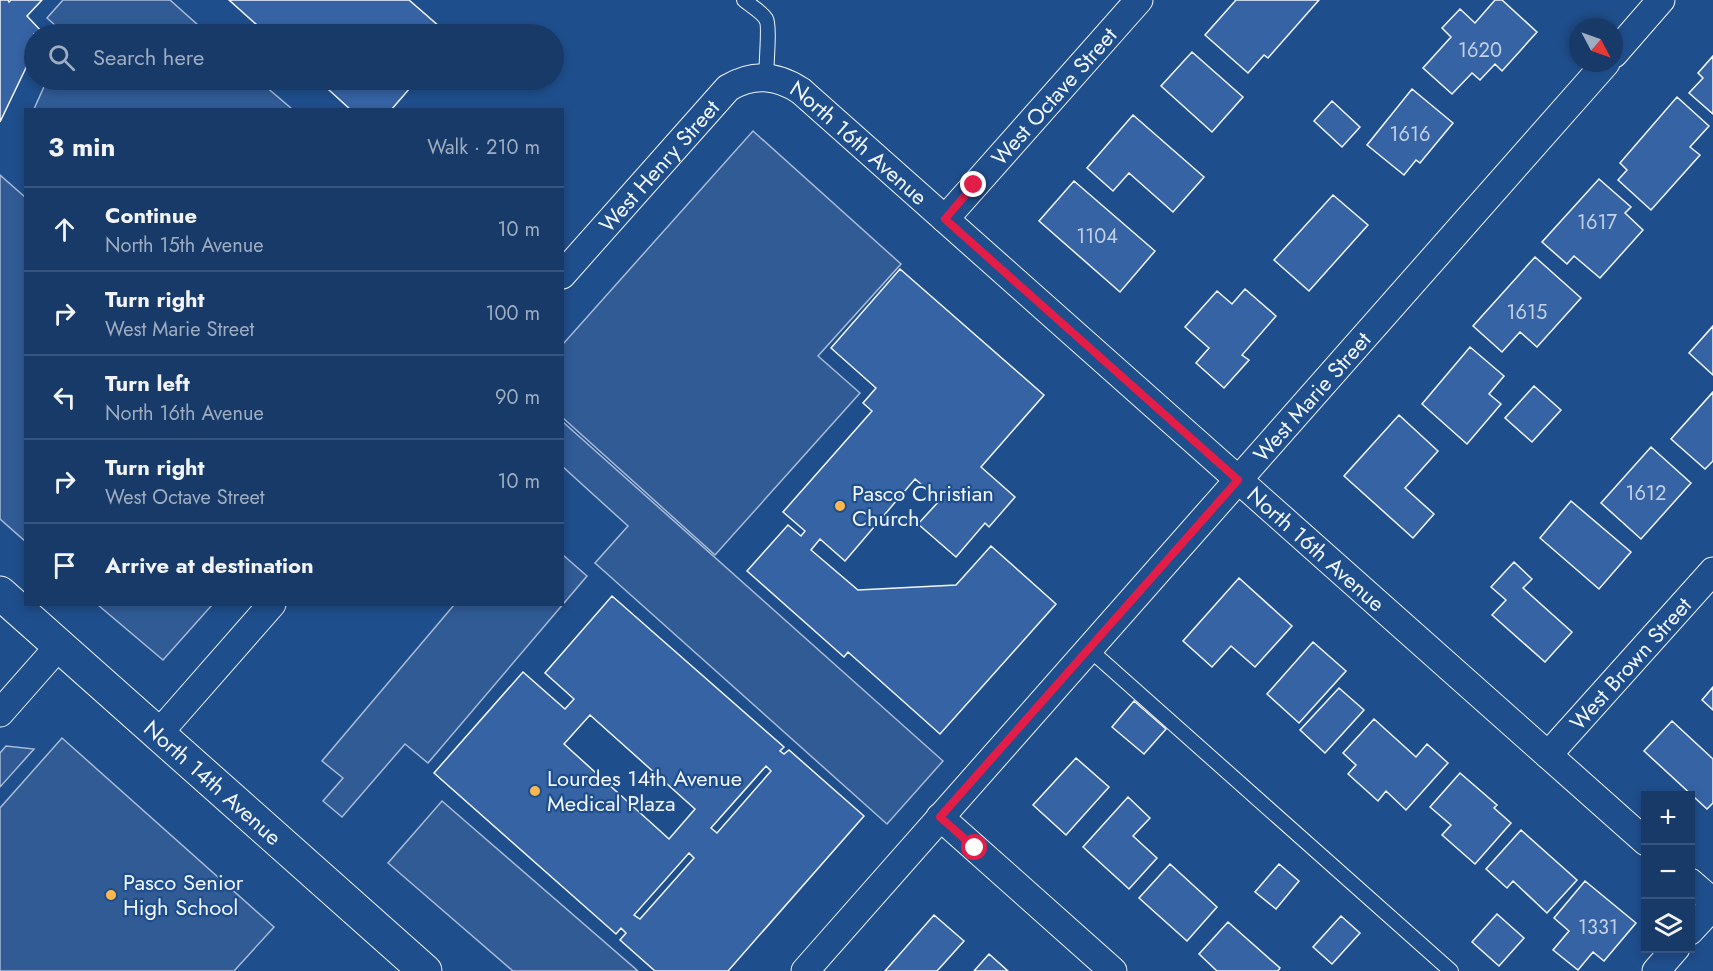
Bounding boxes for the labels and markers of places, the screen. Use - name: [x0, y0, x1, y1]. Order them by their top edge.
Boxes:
- place label: Pasco Christian Church: [852, 477, 994, 534]
- marker: Pasco Christian Church: [833, 499, 847, 513]
- place label: Lourdes 14th Avenue Medical Plaza: [547, 762, 742, 819]
- marker: Lourdes 14th Avenue Medical Plaza: [528, 784, 542, 798]
- place label: Pasco Senior High School: [123, 866, 244, 923]
- marker: Pasco Senior High School: [104, 888, 118, 902]

